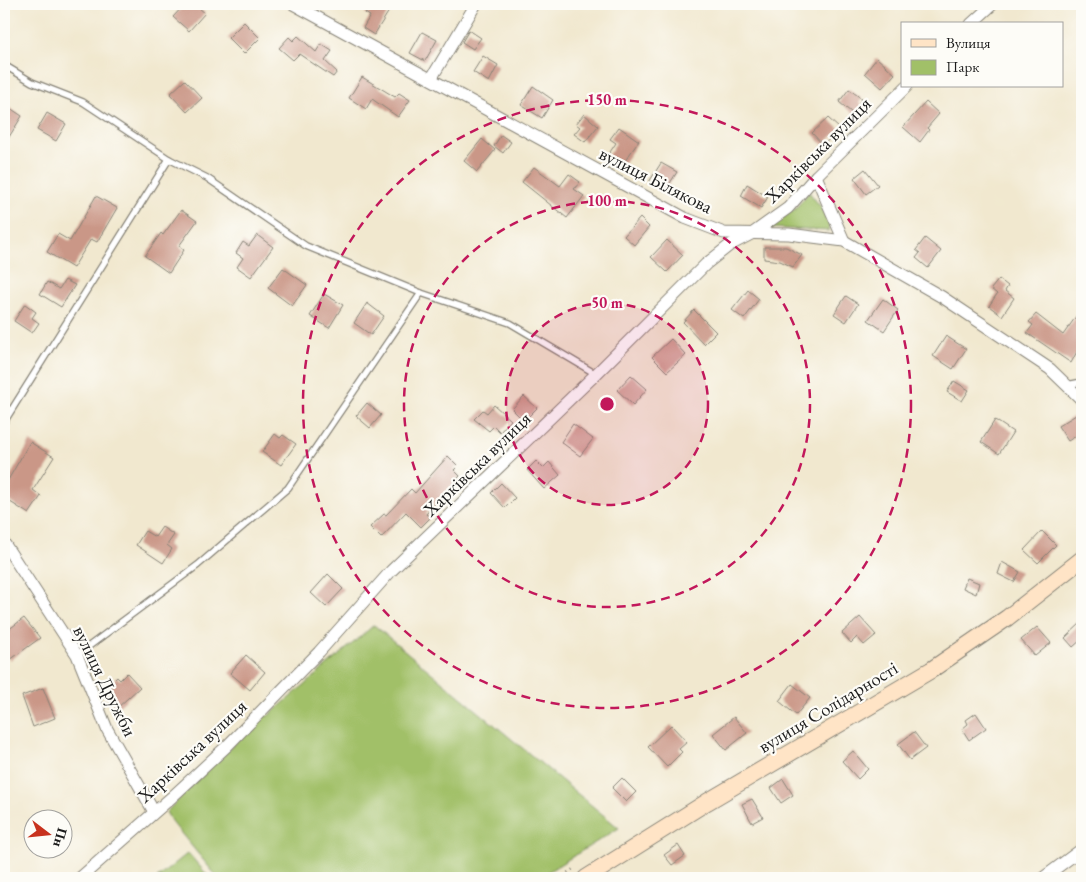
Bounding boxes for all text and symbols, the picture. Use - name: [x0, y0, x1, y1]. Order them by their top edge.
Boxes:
- legend: [901, 22, 1064, 88]
- text: Вулиця: [946, 33, 991, 52]
- text: Парк: [946, 57, 979, 76]
- text: 150 m: [587, 90, 627, 109]
- street label: Харківська вулиця: [759, 91, 877, 209]
- street label: вулиця Білякова: [595, 141, 717, 219]
- text: 100 m: [587, 191, 627, 210]
- text: 50 m: [591, 293, 623, 312]
- centre of rings: [598, 395, 616, 413]
- street label: Харківська вулиця: [417, 406, 537, 523]
- street label: вулиця Дружби: [67, 621, 143, 741]
- street label: вулиця Солідарності: [754, 655, 903, 759]
- street label: Харківська вулиця: [131, 694, 252, 809]
- north arrow: [22, 810, 72, 860]
- text: Пн: [49, 826, 72, 849]

